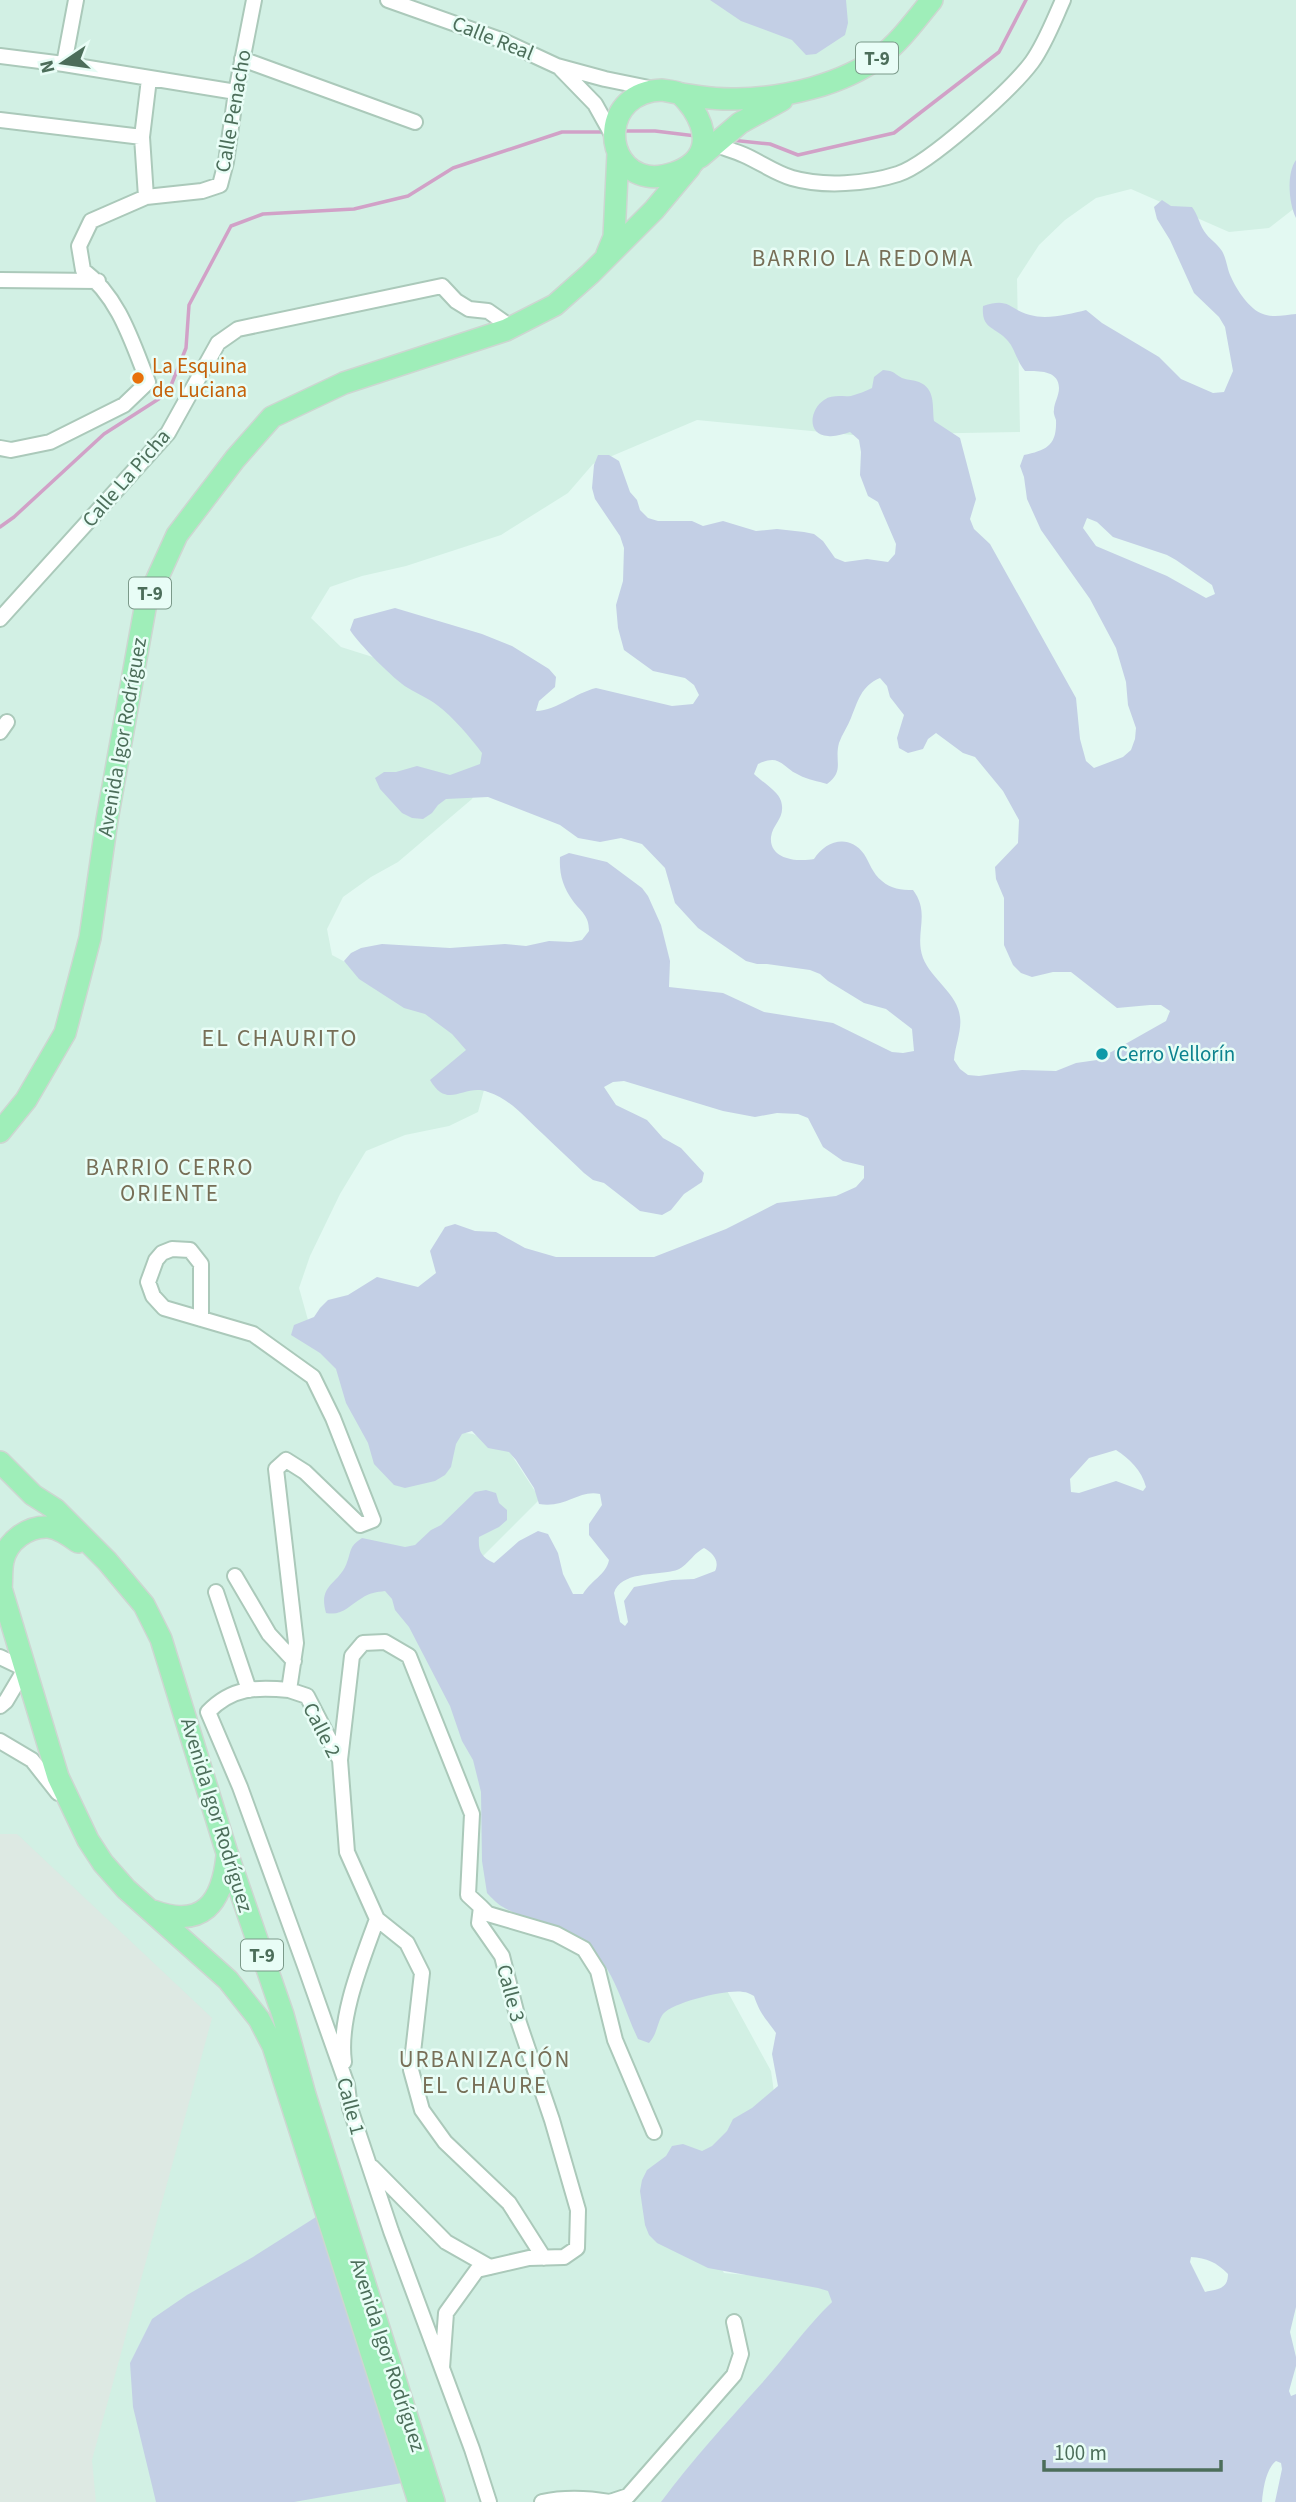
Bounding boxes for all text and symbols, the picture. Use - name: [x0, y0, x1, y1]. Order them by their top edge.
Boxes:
- street label: Calle Real: [448, 8, 538, 68]
- north arrow: [28, 28, 98, 98]
- road number: T-9: [856, 43, 898, 74]
- street label: Calle Penacho: [207, 47, 259, 175]
- text: N: [33, 57, 62, 76]
- district label: BARRIO LA REDOMA: [752, 242, 974, 275]
- place label: La Esquina de Luciana: [152, 351, 247, 405]
- marker: La Esquina de Luciana: [130, 370, 146, 386]
- street label: Calle La Picha: [75, 422, 177, 534]
- road number: T-9: [129, 578, 171, 608]
- street label: Avenida Igor Rodríguez: [90, 635, 154, 839]
- district label: EL CHAURITO: [202, 1021, 358, 1056]
- place label: Cerro Vellorín: [1116, 1039, 1235, 1069]
- marker: Cerro Vellorín: [1094, 1046, 1110, 1062]
- district label: BARRIO CERRO ORIENTE: [86, 1151, 254, 1210]
- street label: Calle 2: [295, 1697, 349, 1763]
- street label: Avenida Igor Rodríguez: [173, 1714, 261, 1916]
- road number: T-9: [241, 1940, 283, 1970]
- street label: Calle 3: [489, 1961, 533, 2025]
- district label: URBANIZACIÓN EL CHAURE: [399, 2043, 571, 2102]
- street label: Calle 1: [329, 2074, 373, 2138]
- street label: Avenida Igor Rodríguez: [343, 2254, 433, 2456]
- scale bar: [1044, 2428, 1221, 2472]
- text: 100 m: [1054, 2438, 1107, 2468]

